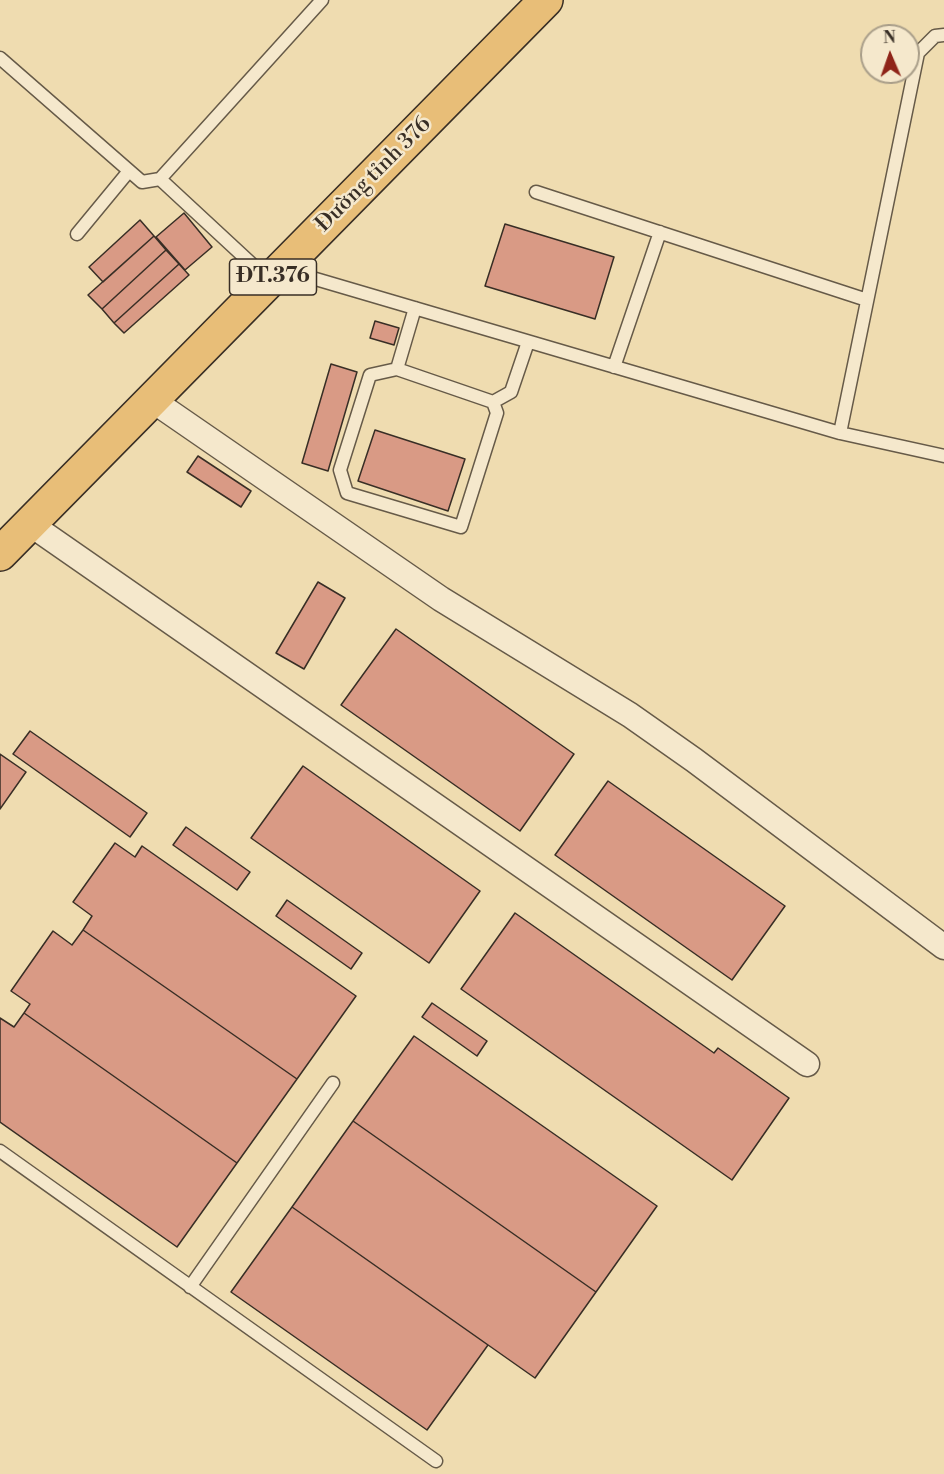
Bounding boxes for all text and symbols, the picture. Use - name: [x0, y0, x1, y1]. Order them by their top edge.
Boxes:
- north arrow: [860, 24, 920, 84]
- text: N: [883, 28, 896, 48]
- street label: Đường tỉnh 376: [311, 112, 437, 238]
- road number: ĐT.376: [230, 259, 316, 295]

